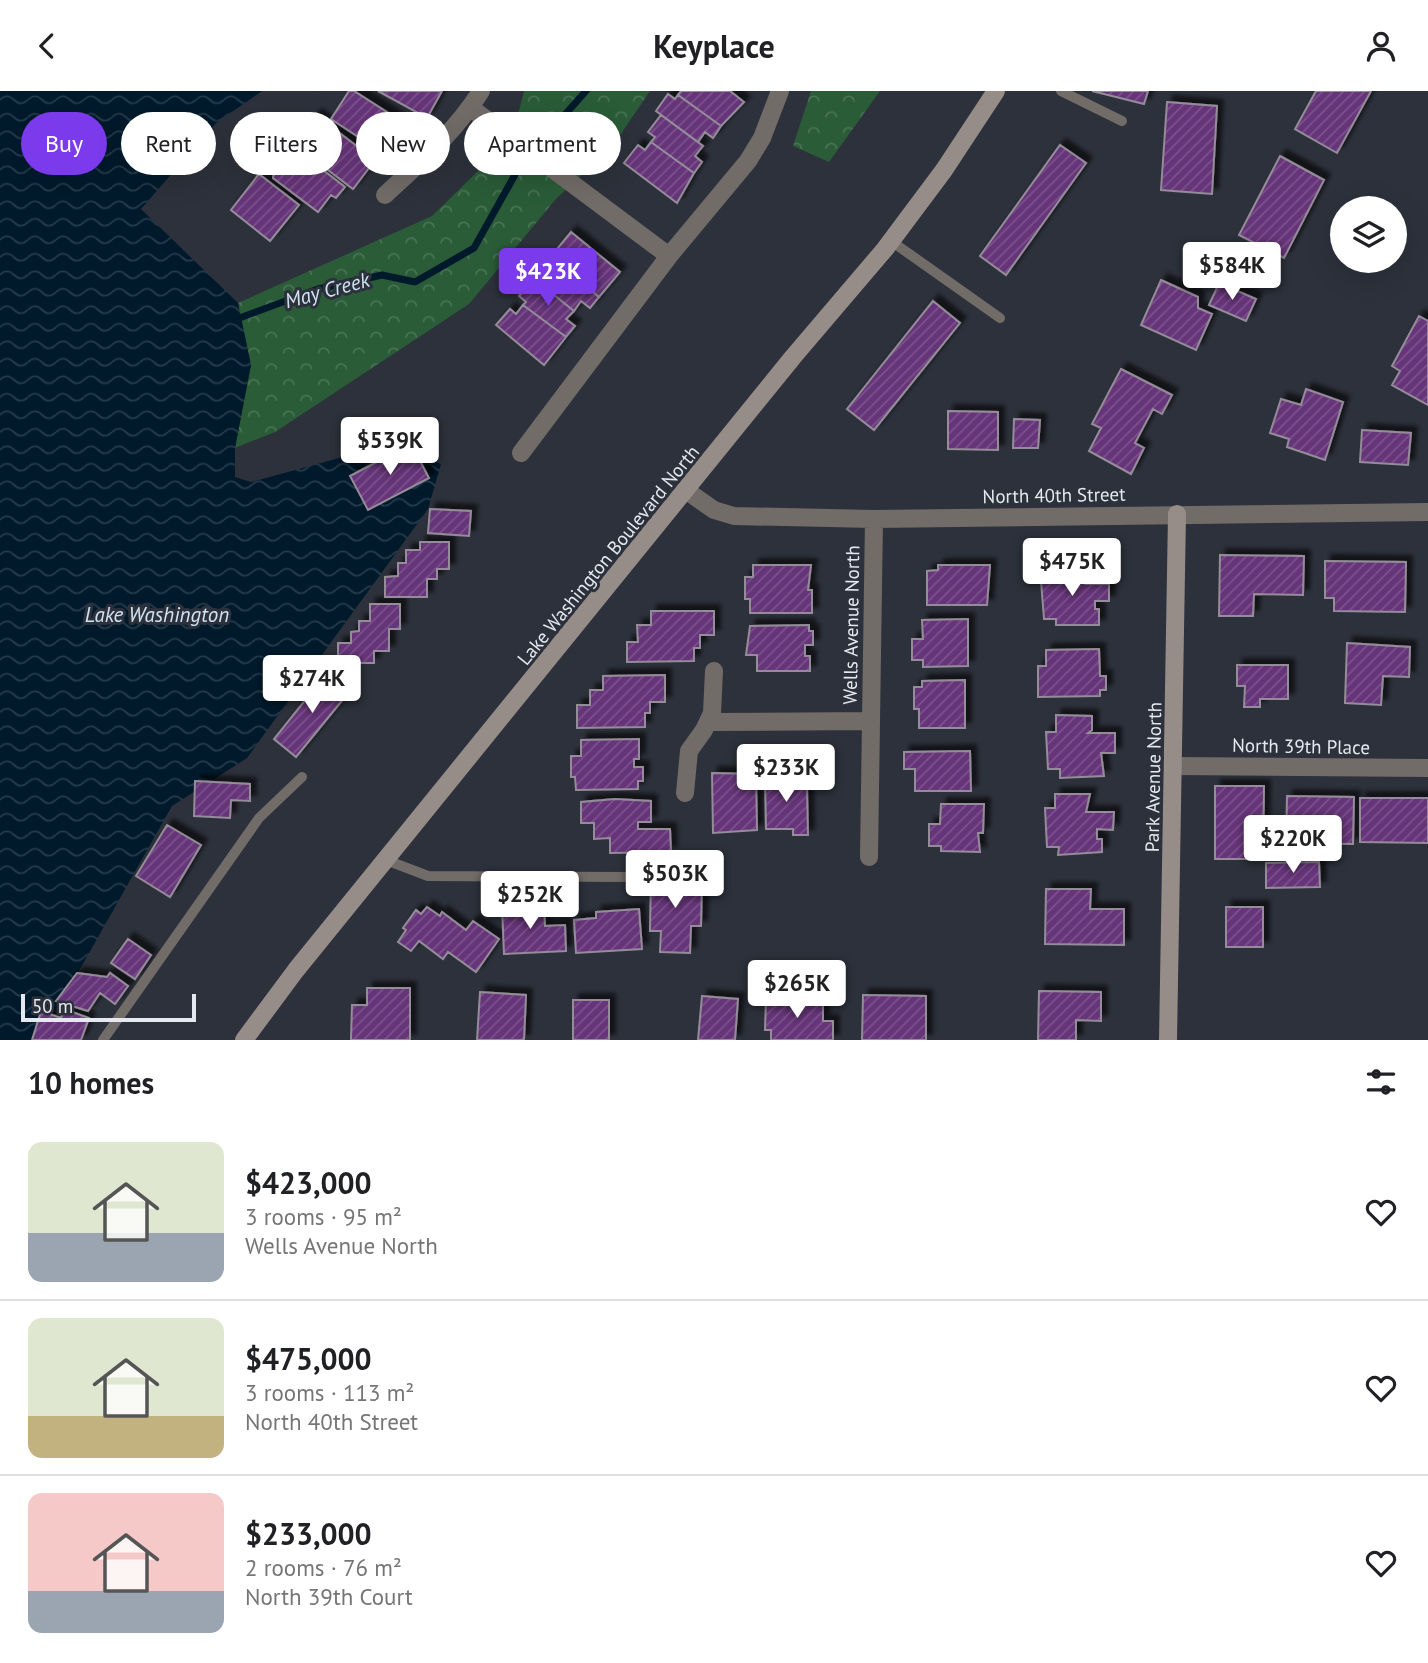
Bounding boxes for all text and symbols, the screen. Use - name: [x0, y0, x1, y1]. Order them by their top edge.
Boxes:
- text: Keyplace: [653, 25, 775, 67]
- icon: back: [28, 27, 66, 65]
- icon: person: [1362, 27, 1400, 65]
- chip: Buy: [21, 112, 107, 175]
- chip: Rent: [121, 112, 216, 175]
- chip: Filters: [230, 112, 342, 175]
- chip: New: [356, 112, 450, 175]
- chip: Apartment: [464, 112, 621, 175]
- map controls: [1330, 196, 1407, 273]
- button: layers: [1330, 196, 1407, 273]
- pin: $584K: [1183, 243, 1281, 302]
- pin: $423K: [499, 249, 597, 308]
- text: $584K: [1199, 250, 1265, 279]
- text: $423K: [515, 256, 581, 285]
- water label: May Creek: [282, 265, 374, 314]
- pin: $539K: [341, 417, 439, 477]
- text: $539K: [357, 425, 423, 454]
- street label: Lake Washington Boulevard North: [512, 440, 704, 670]
- street label: North 40th Street: [982, 482, 1126, 508]
- pin: $475K: [1023, 539, 1121, 598]
- street label: Wells Avenue North: [838, 545, 864, 705]
- text: $475K: [1039, 546, 1105, 575]
- water label: Lake Washington: [85, 601, 229, 628]
- pin: $274K: [263, 655, 361, 715]
- text: $274K: [279, 663, 345, 692]
- street label: Park Avenue North: [1140, 702, 1166, 852]
- street label: North 39th Place: [1232, 733, 1370, 759]
- pin: $233K: [737, 745, 835, 804]
- text: $233K: [753, 752, 819, 781]
- pin: $220K: [1244, 815, 1342, 875]
- text: $220K: [1260, 823, 1326, 852]
- pin: $503K: [626, 851, 724, 910]
- text: $503K: [642, 858, 708, 887]
- pin: $252K: [481, 871, 579, 931]
- text: $252K: [497, 879, 563, 908]
- pin: $265K: [748, 961, 846, 1020]
- text: $265K: [764, 968, 830, 997]
- scale bar: [21, 991, 196, 1023]
- text: 50 m: [32, 994, 73, 1018]
- text: 10 homes: [28, 1063, 154, 1102]
- icon: filters: [1362, 1063, 1400, 1101]
- text: $423,000: [245, 1163, 372, 1202]
- icon: home: [84, 1170, 168, 1254]
- icon: heart: [1362, 1193, 1400, 1231]
- text: 3 rooms · 95 m²: [245, 1202, 402, 1231]
- text: Wells Avenue North: [245, 1231, 438, 1260]
- text: $475,000: [245, 1339, 372, 1378]
- icon: home: [84, 1346, 168, 1430]
- icon: heart: [1362, 1369, 1400, 1407]
- text: 3 rooms · 113 m²: [245, 1378, 414, 1407]
- text: North 40th Street: [245, 1407, 418, 1436]
- text: $233,000: [245, 1514, 372, 1553]
- icon: home: [84, 1521, 168, 1605]
- icon: heart: [1362, 1544, 1400, 1582]
- text: 2 rooms · 76 m²: [245, 1553, 402, 1582]
- text: North 39th Court: [245, 1582, 413, 1611]

